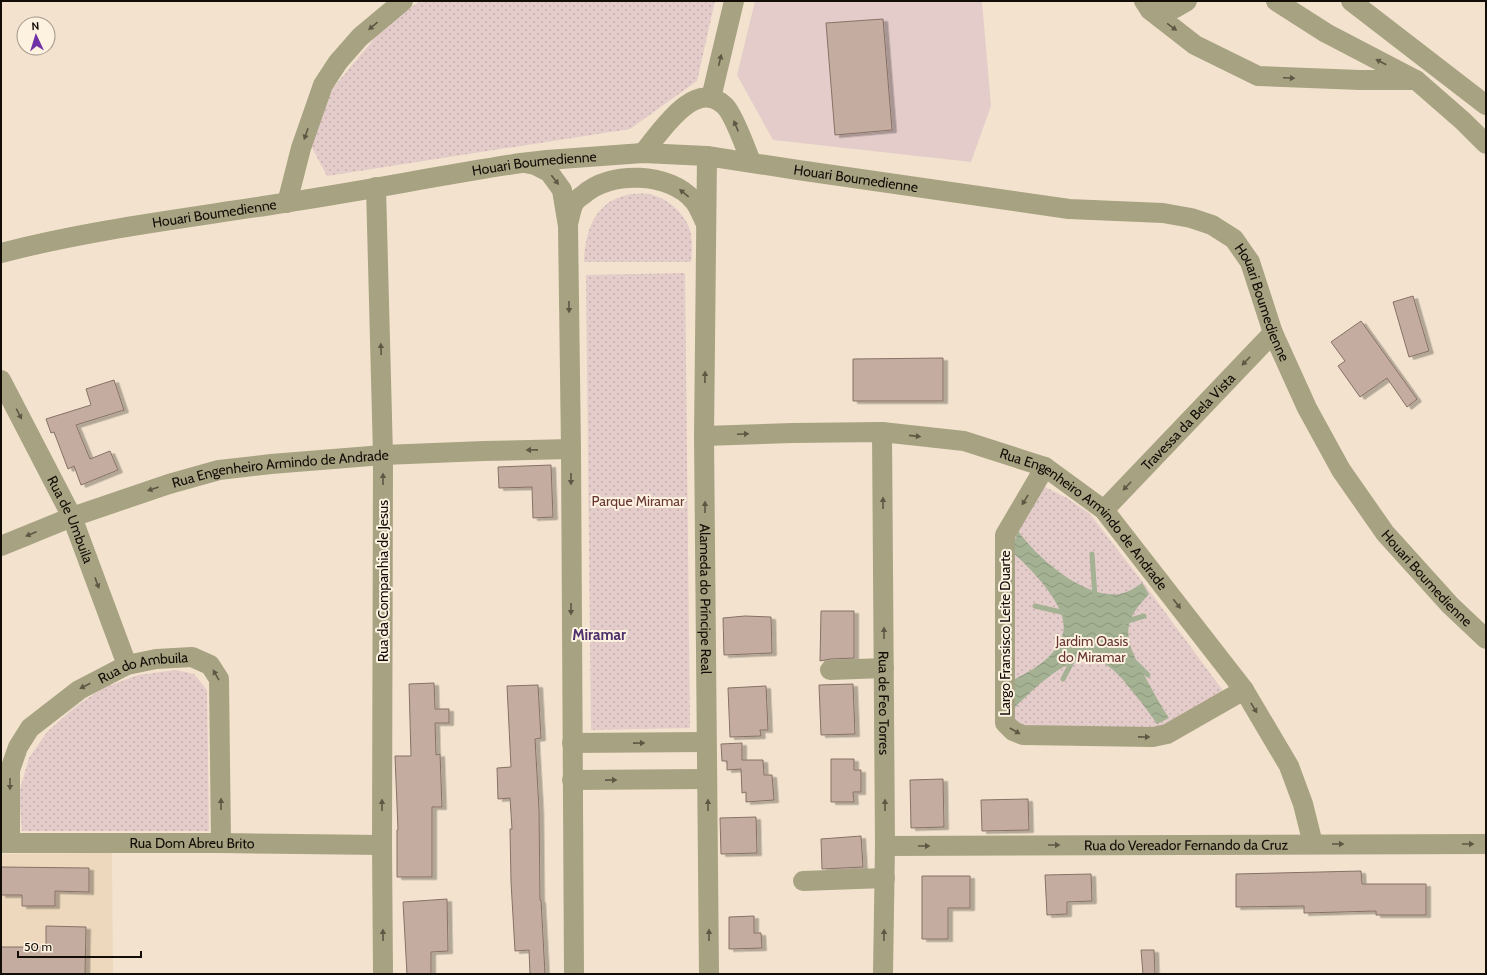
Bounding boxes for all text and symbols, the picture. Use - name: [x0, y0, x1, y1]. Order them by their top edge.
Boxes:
- north arrow: [16, 16, 56, 56]
- text: N: [31, 19, 40, 33]
- one-way arrow: [368, 21, 378, 30]
- one-way arrow: [1167, 23, 1177, 31]
- one-way arrow: [717, 54, 723, 66]
- one-way arrow: [1376, 59, 1387, 65]
- one-way arrow: [1283, 74, 1295, 81]
- one-way arrow: [733, 120, 739, 132]
- one-way arrow: [302, 128, 308, 140]
- street label: Houari Boumedienne: [470, 147, 597, 180]
- street label: Houari Boumedienne: [792, 160, 919, 196]
- one-way arrow: [550, 174, 559, 185]
- one-way arrow: [679, 188, 690, 197]
- street label: Houari Boumedienne: [151, 195, 278, 232]
- street label: Houari Boumedienne: [1231, 240, 1294, 364]
- one-way arrow: [566, 301, 572, 314]
- one-way arrow: [377, 343, 384, 355]
- one-way arrow: [1241, 356, 1251, 366]
- street label: Travessa da Bela Vista: [1137, 369, 1239, 474]
- one-way arrow: [702, 370, 708, 383]
- one-way arrow: [16, 409, 22, 420]
- one-way arrow: [737, 431, 749, 438]
- one-way arrow: [909, 433, 921, 439]
- street label: Rua Engenheiro Armindo de Andrade: [997, 444, 1172, 594]
- street label: Rua Engenheiro Armindo de Andrade: [170, 446, 389, 492]
- one-way arrow: [526, 446, 538, 453]
- one-way arrow: [380, 472, 386, 485]
- street label: Rua de Umbuila: [43, 473, 97, 566]
- one-way arrow: [568, 473, 574, 486]
- one-way arrow: [1122, 481, 1132, 491]
- one-way arrow: [147, 486, 159, 492]
- park label: Parque Miramar: [592, 492, 685, 510]
- one-way arrow: [1022, 494, 1029, 506]
- one-way arrow: [880, 496, 886, 509]
- street label: Rua da Companhia de Jesus: [374, 500, 392, 662]
- one-way arrow: [702, 500, 708, 513]
- street label: Alameda do Príncipe Real: [696, 524, 715, 675]
- street label: Houari Boumedienne: [1377, 526, 1476, 630]
- one-way arrow: [25, 531, 37, 537]
- street label: Largo Fransisco Leite Duarte: [996, 550, 1014, 716]
- one-way arrow: [94, 577, 100, 589]
- one-way arrow: [1172, 599, 1181, 610]
- one-way arrow: [568, 603, 574, 616]
- district label: Miramar: [572, 626, 626, 644]
- one-way arrow: [881, 626, 887, 639]
- park label: Jardim Oasis do Miramar: [1055, 632, 1128, 666]
- street label: Rua do Ambuila: [95, 648, 189, 688]
- street label: Rua de Feo Torres: [875, 651, 893, 755]
- one-way arrow: [213, 669, 219, 681]
- one-way arrow: [80, 683, 91, 690]
- one-way arrow: [1251, 702, 1258, 714]
- one-way arrow: [1009, 728, 1021, 735]
- one-way arrow: [1138, 733, 1150, 740]
- one-way arrow: [633, 740, 646, 746]
- one-way arrow: [605, 777, 618, 783]
- one-way arrow: [7, 778, 13, 791]
- one-way arrow: [218, 797, 224, 810]
- one-way arrow: [379, 798, 385, 811]
- one-way arrow: [705, 798, 711, 811]
- one-way arrow: [882, 798, 888, 811]
- street label: Rua Dom Abreu Brito: [129, 834, 255, 852]
- street label: Rua do Vereador Fernando da Cruz: [1084, 836, 1289, 854]
- one-way arrow: [1332, 841, 1345, 847]
- one-way arrow: [1462, 841, 1475, 847]
- one-way arrow: [1048, 842, 1061, 848]
- one-way arrow: [918, 843, 931, 849]
- one-way arrow: [380, 928, 386, 941]
- one-way arrow: [706, 928, 712, 941]
- one-way arrow: [881, 928, 887, 941]
- scale bar: [18, 933, 141, 959]
- text: 50 m: [24, 939, 52, 954]

